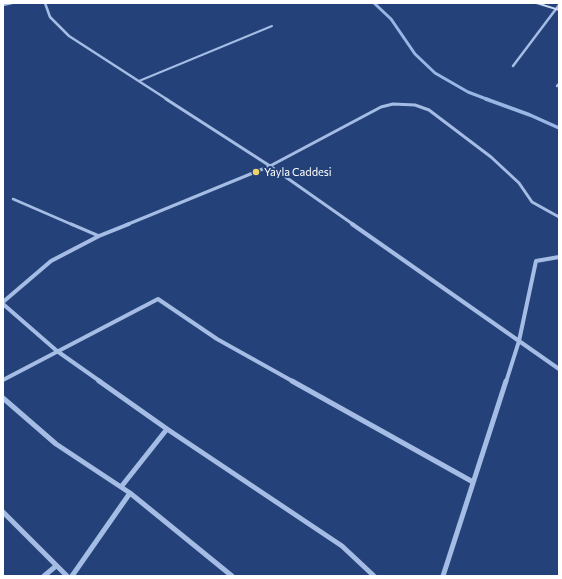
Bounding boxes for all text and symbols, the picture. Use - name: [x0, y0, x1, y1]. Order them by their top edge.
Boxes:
- place label: Yayla Caddesi: [264, 165, 332, 179]
- marker: Yayla Caddesi: [251, 167, 261, 177]

